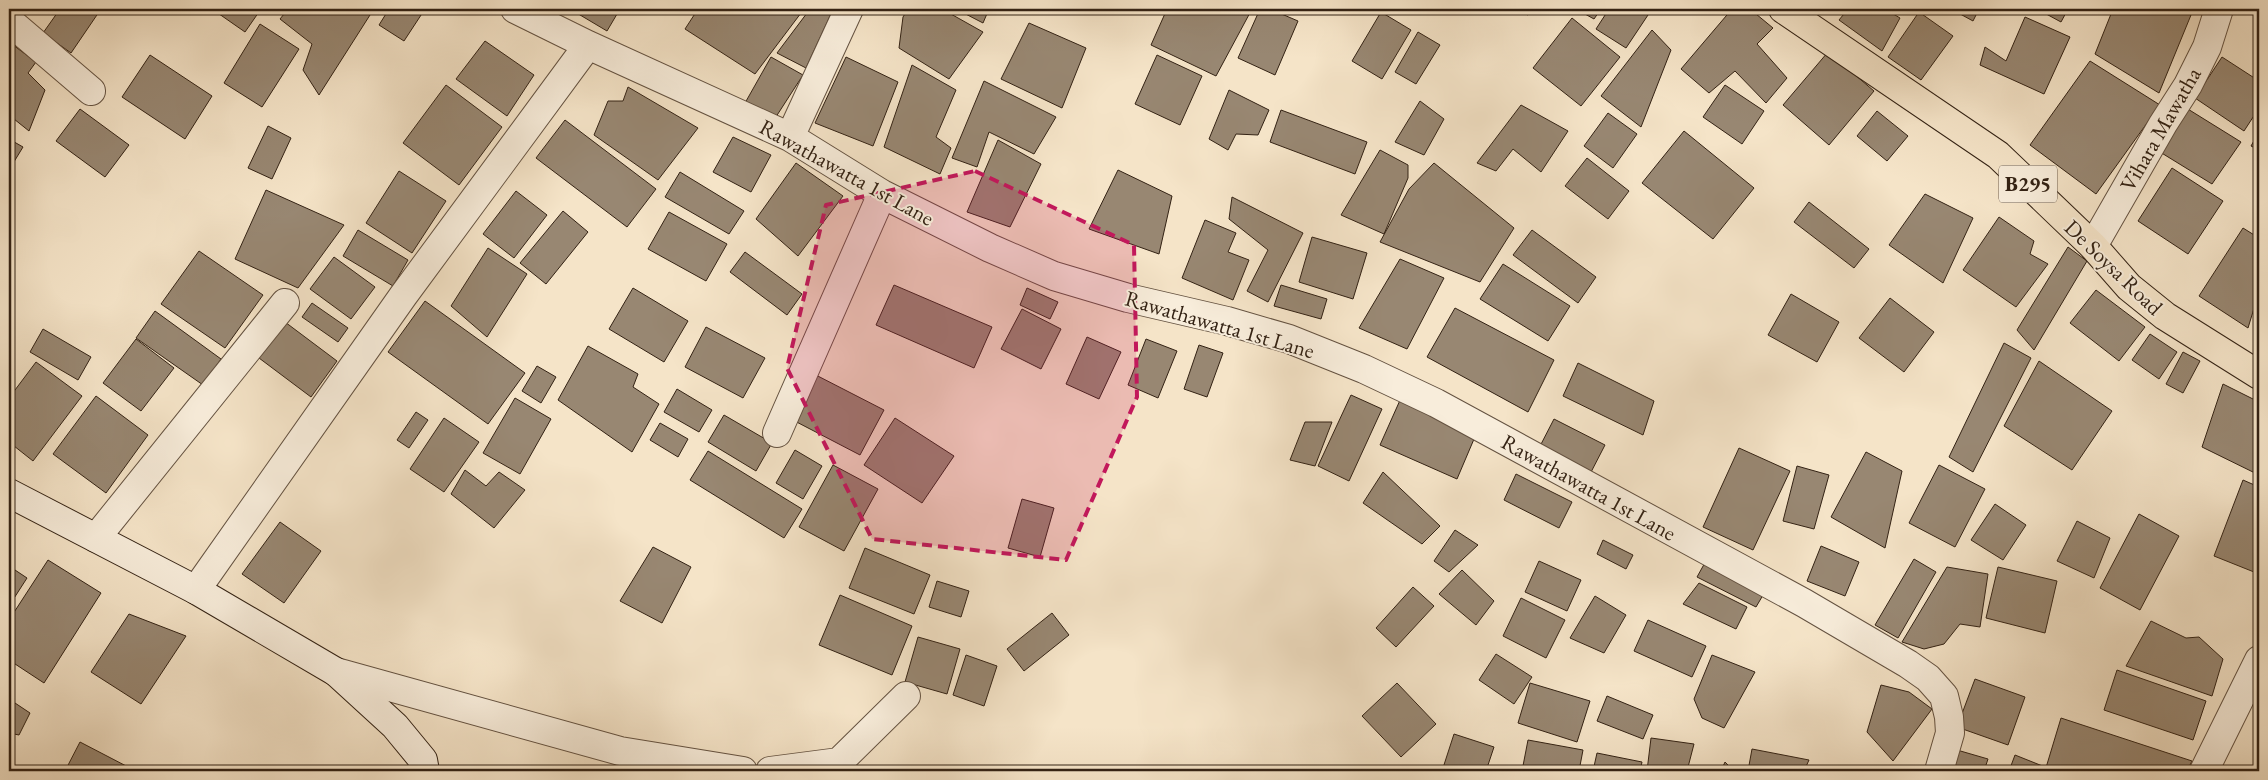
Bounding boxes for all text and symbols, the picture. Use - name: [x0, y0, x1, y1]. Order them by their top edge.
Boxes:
- street label: Vihara Mawatha: [2113, 62, 2208, 197]
- street label: Rawathawatta 1st Lane: [754, 112, 940, 233]
- road number: B295: [1999, 165, 2057, 202]
- street label: De Soysa Road: [2058, 213, 2170, 322]
- street label: Rawathawatta 1st Lane: [1122, 284, 1318, 365]
- street label: Rawathawatta 1st Lane: [1496, 427, 1682, 548]

